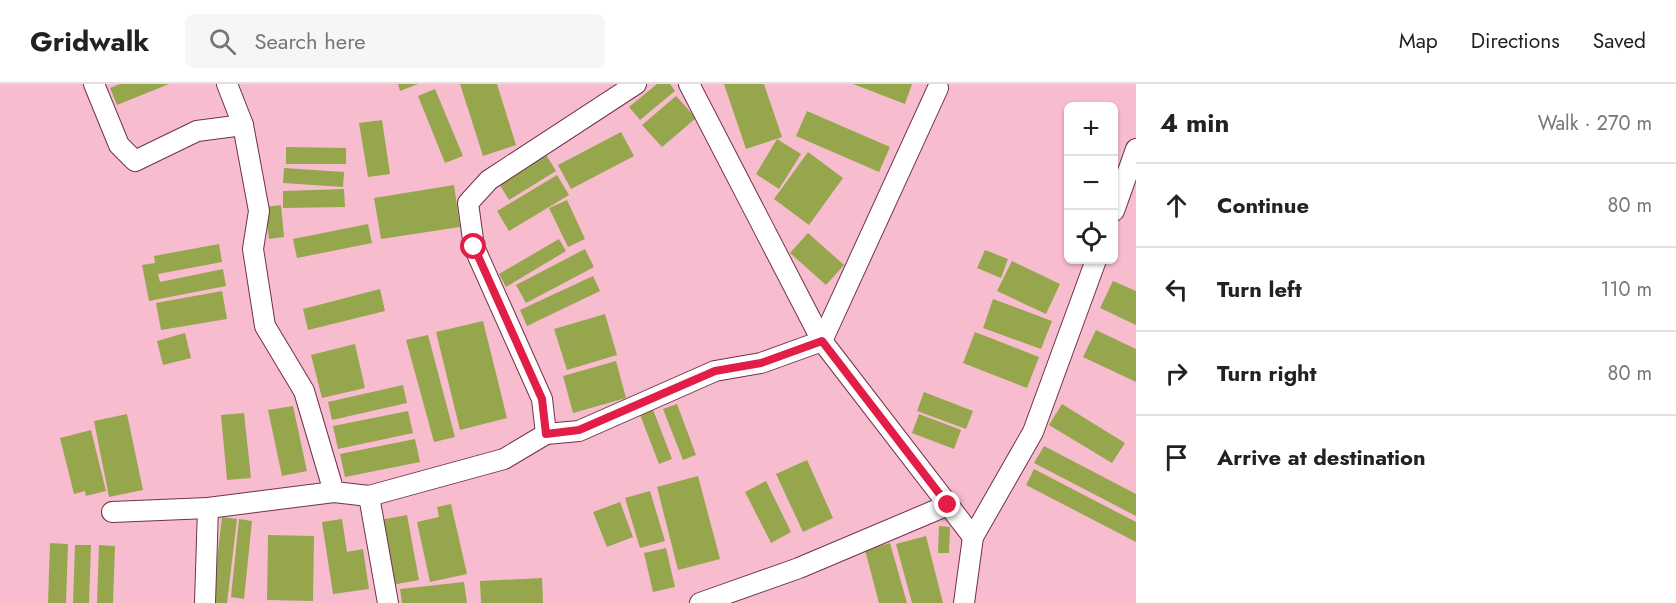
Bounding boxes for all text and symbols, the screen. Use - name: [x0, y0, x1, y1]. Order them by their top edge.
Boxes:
- search box: [185, 14, 605, 68]
- text: Gridwalk: [30, 21, 149, 62]
- icon: search: [206, 25, 239, 58]
- text: Search here: [254, 25, 366, 57]
- text: Map: [1399, 26, 1438, 56]
- text: Directions: [1471, 26, 1560, 56]
- text: Saved: [1593, 26, 1646, 56]
- map controls: [1064, 102, 1118, 264]
- button: +: [1064, 102, 1118, 156]
- text: 4 min: [1160, 104, 1229, 142]
- text: Walk · 270 m: [1538, 109, 1652, 138]
- button: −: [1064, 156, 1118, 210]
- icon: ahead: [1160, 189, 1193, 222]
- text: Continue: [1217, 189, 1309, 221]
- text: 80 m: [1607, 191, 1652, 220]
- button: locate: [1064, 210, 1118, 264]
- route start: [460, 233, 486, 259]
- icon: left: [1160, 273, 1193, 306]
- text: Turn left: [1217, 273, 1302, 305]
- text: 110 m: [1600, 275, 1652, 304]
- icon: right: [1160, 357, 1193, 390]
- text: Turn right: [1217, 357, 1317, 389]
- text: 80 m: [1607, 359, 1652, 388]
- icon: arrive: [1160, 441, 1193, 474]
- text: Arrive at destination: [1217, 441, 1426, 473]
- route end: [934, 491, 960, 517]

